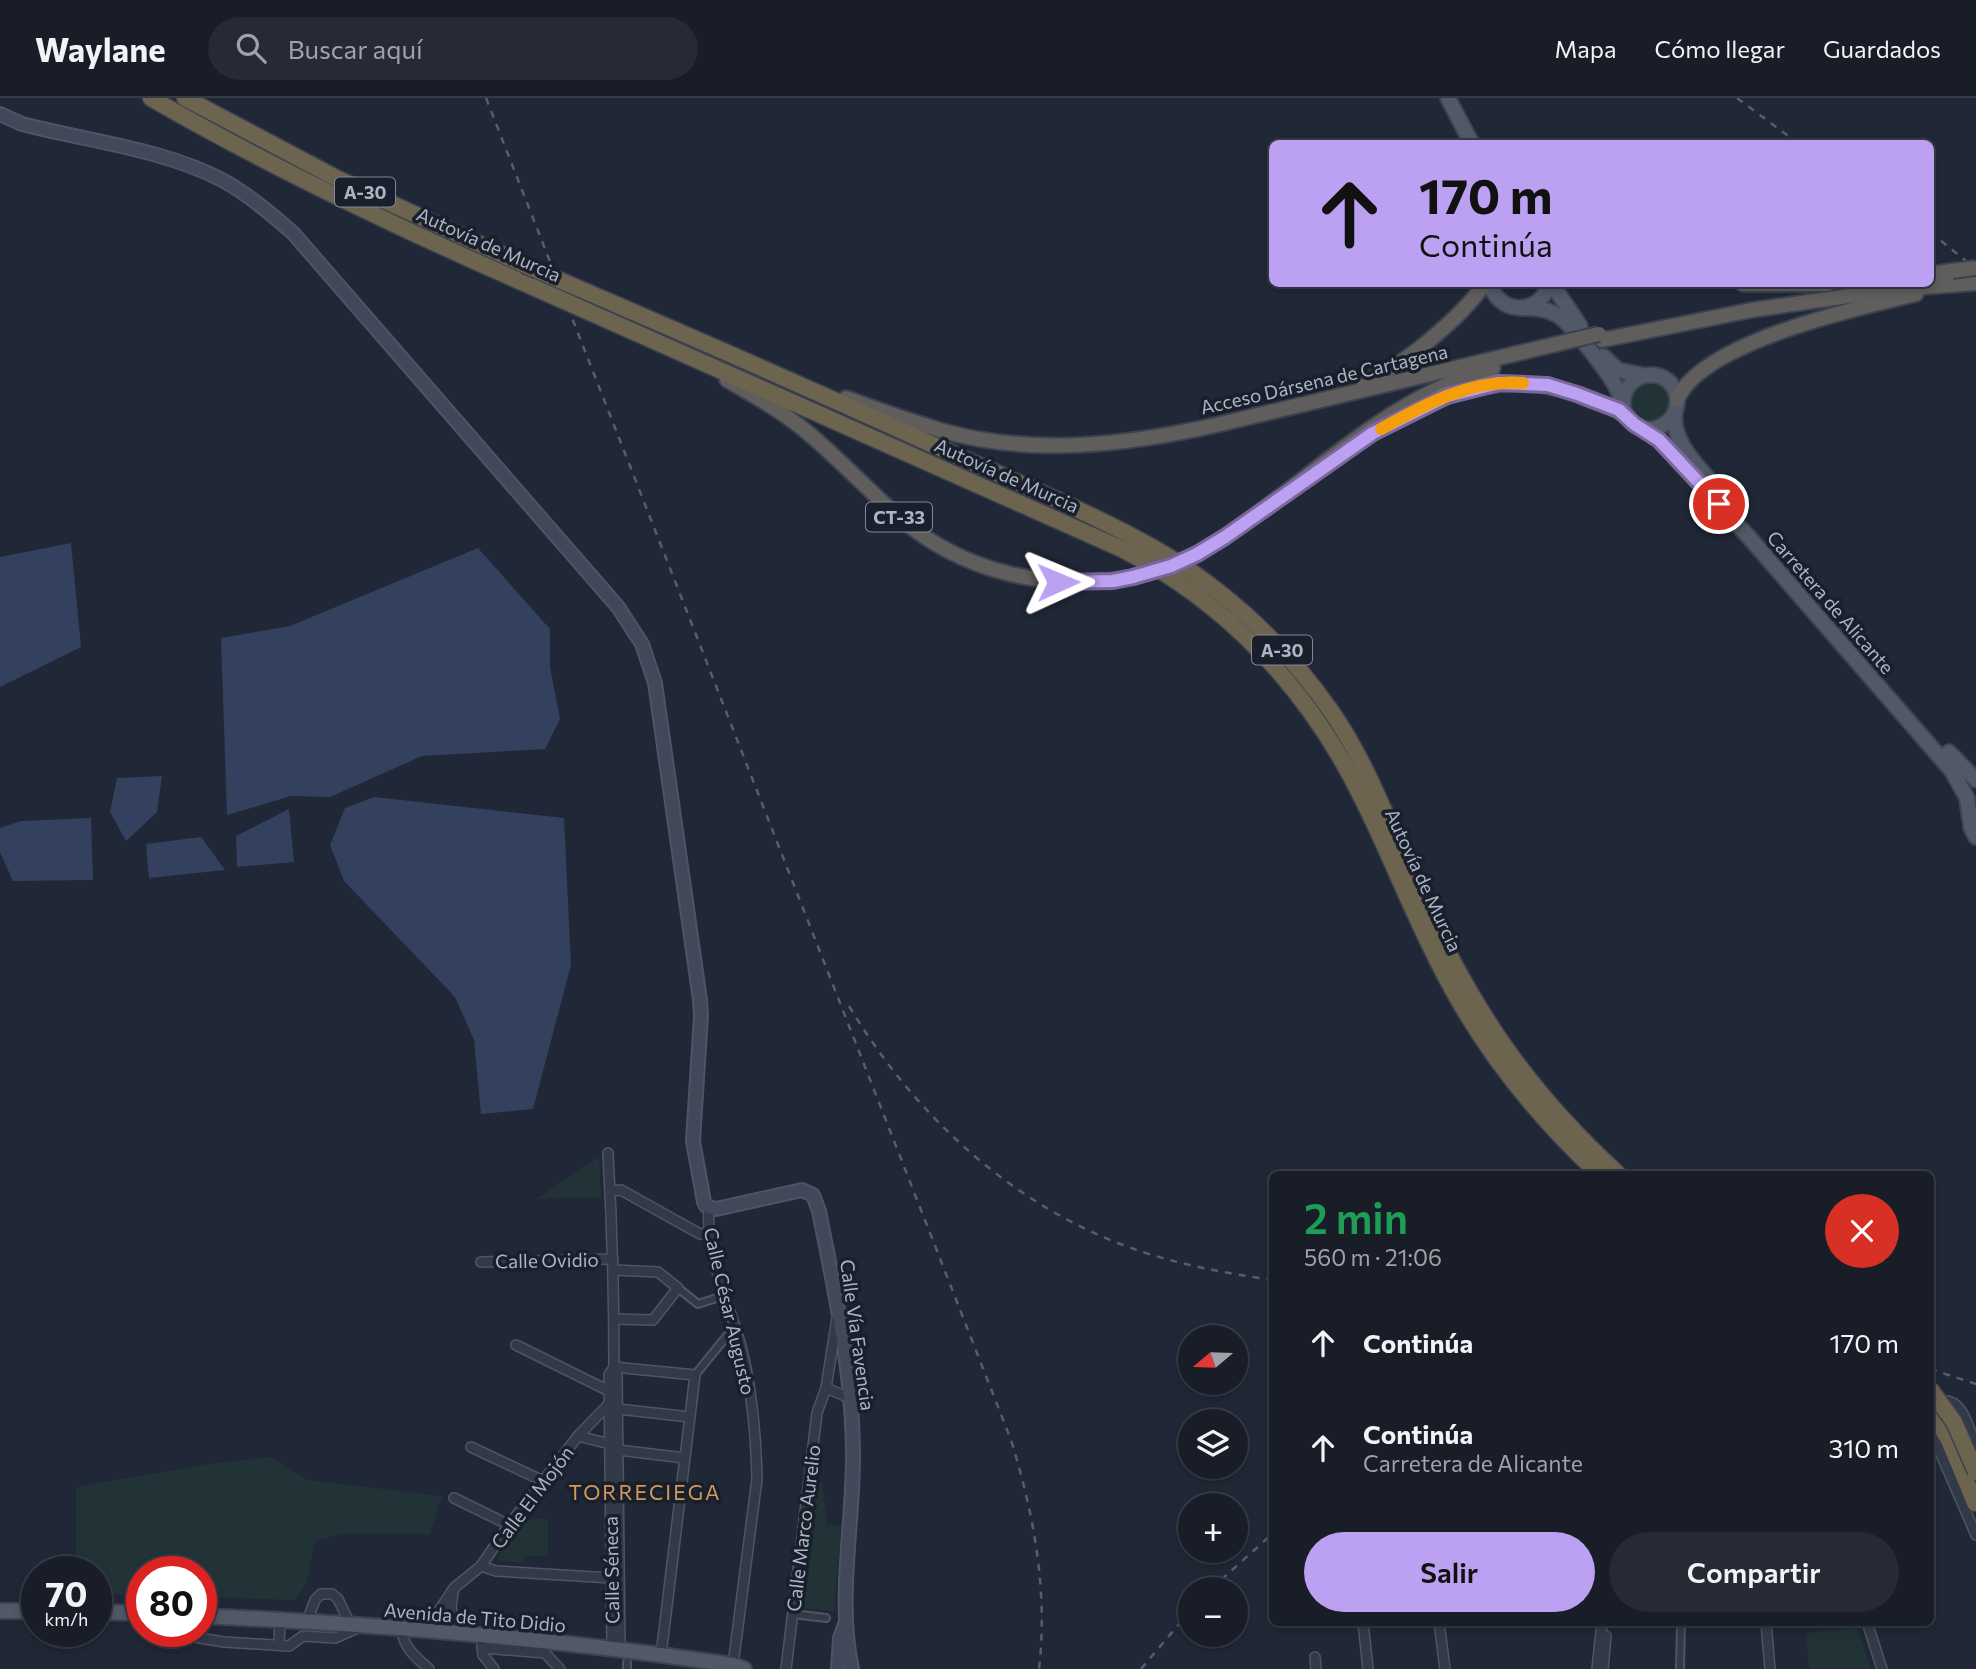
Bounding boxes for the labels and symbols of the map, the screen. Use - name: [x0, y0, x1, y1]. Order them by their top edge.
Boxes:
- road number: A-30: [335, 178, 395, 206]
- street label: Autovía de Murcia: [413, 202, 565, 286]
- street label: Acceso Dársena de Cartagena: [1198, 339, 1450, 419]
- street label: Autovía de Murcia: [931, 433, 1083, 517]
- pin: [1689, 474, 1749, 534]
- road number: CT-33: [866, 502, 932, 531]
- street label: Carretera de Alicante: [1763, 526, 1899, 678]
- position arrow: [1021, 545, 1095, 619]
- road number: A-30: [1252, 636, 1312, 664]
- street label: Autovía de Murcia: [1381, 805, 1467, 955]
- street label: Calle César Augusto: [700, 1225, 760, 1397]
- street label: Calle Ovidio: [495, 1248, 599, 1272]
- street label: Calle Vía Favencia: [836, 1258, 880, 1412]
- north arrow: [1178, 1325, 1248, 1395]
- street label: Calle El Mojón: [486, 1441, 578, 1553]
- street label: Calle Marco Aurelio: [781, 1443, 825, 1613]
- district label: TORRECIEGA: [568, 1479, 722, 1504]
- street label: Calle Séneca: [599, 1516, 623, 1624]
- speed limit sign: 80: [126, 1556, 217, 1647]
- street label: Avenida de Tito Didio: [383, 1598, 567, 1636]

